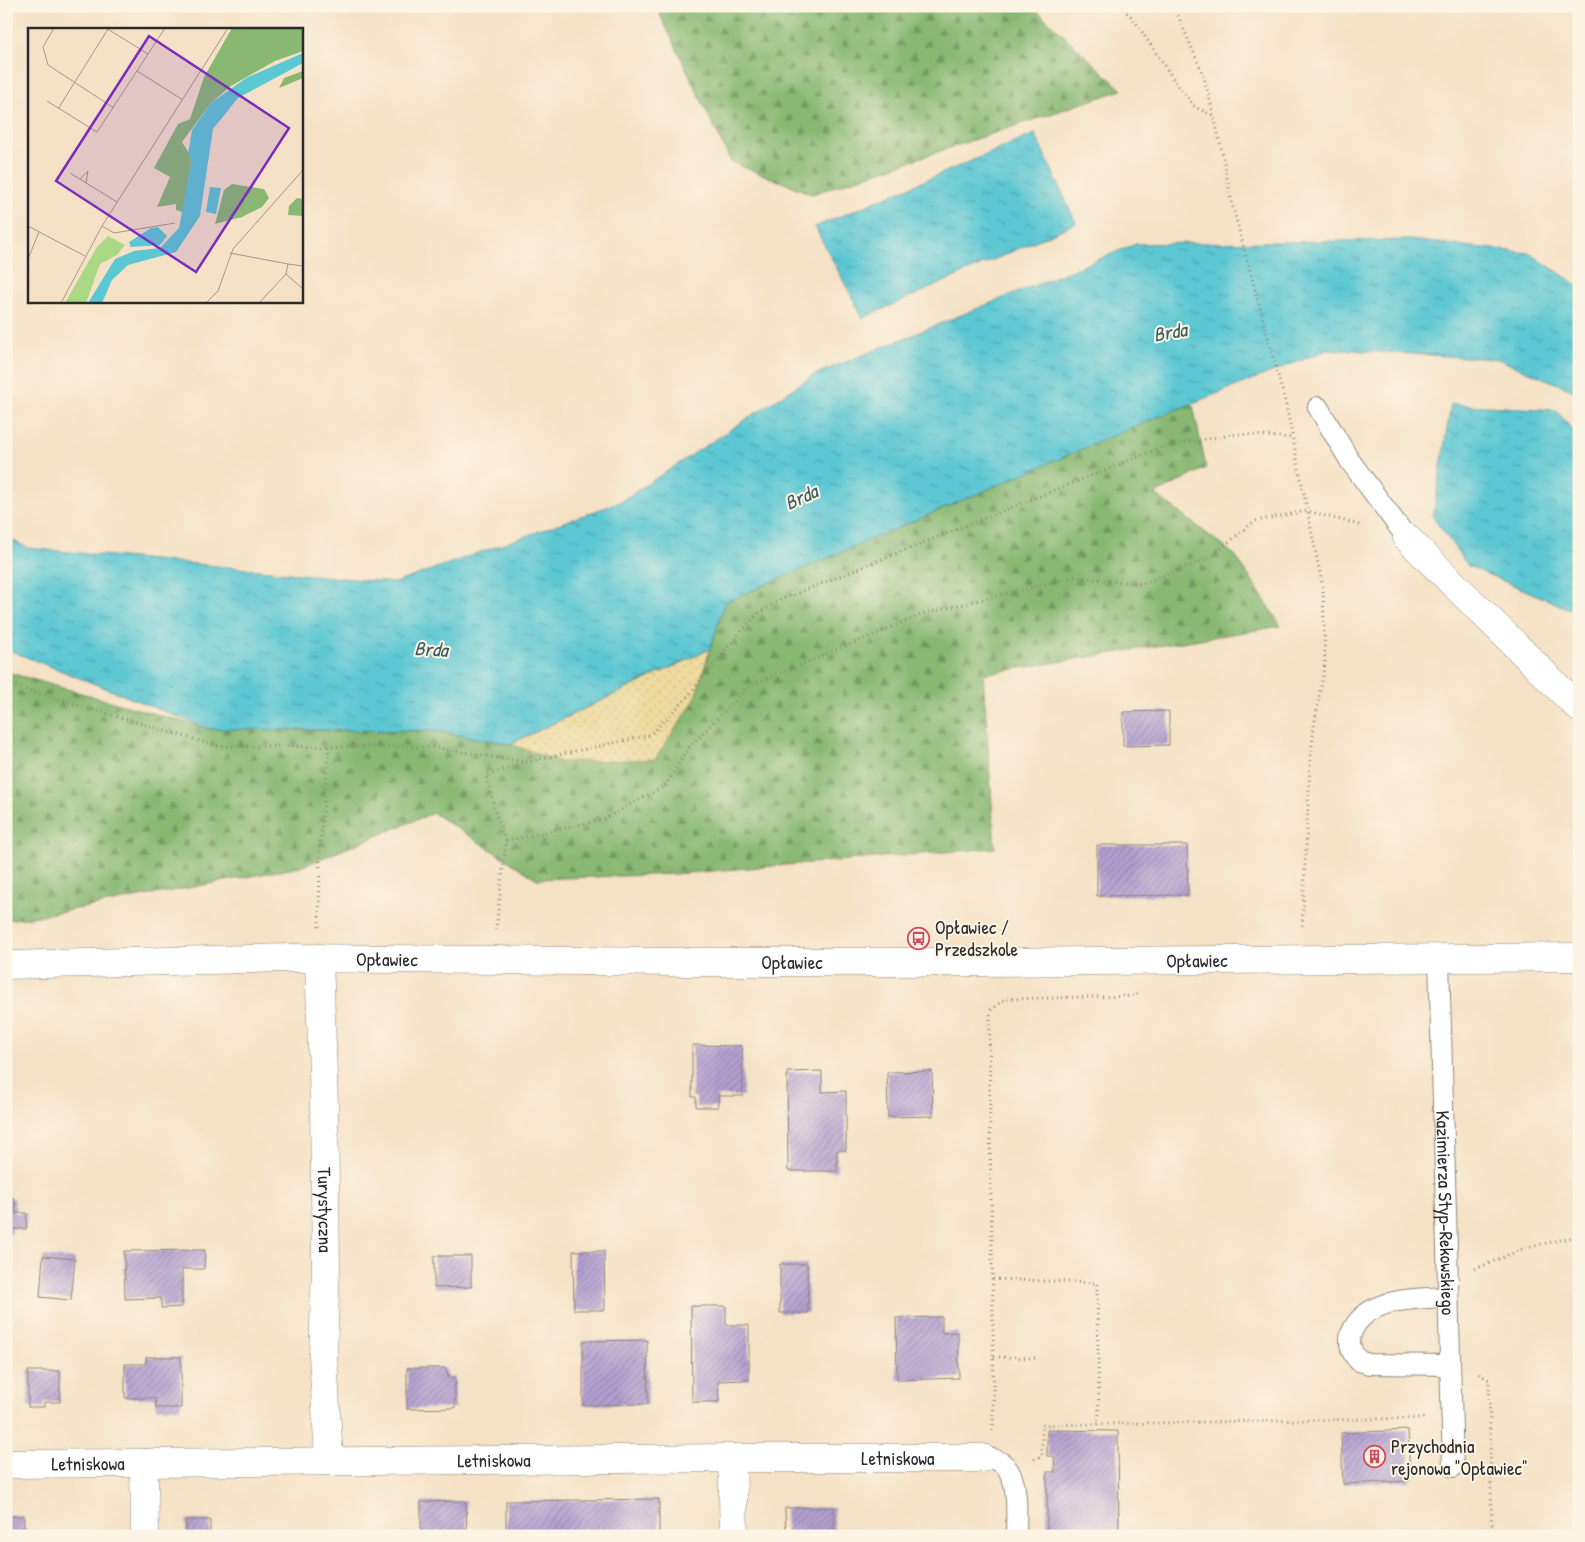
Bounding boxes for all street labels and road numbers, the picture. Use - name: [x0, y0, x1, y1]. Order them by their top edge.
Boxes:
- street label: Opławiec: [356, 946, 418, 972]
- street label: Opławiec: [1166, 947, 1228, 973]
- street label: Opławiec: [761, 949, 823, 975]
- street label: Kazimierza Styp-Rekowskiego: [1430, 1110, 1462, 1316]
- street label: Turystyczna: [312, 1167, 339, 1253]
- street label: Letniskowa: [861, 1445, 935, 1471]
- street label: Letniskowa: [457, 1447, 531, 1473]
- street label: Letniskowa: [51, 1450, 125, 1477]

